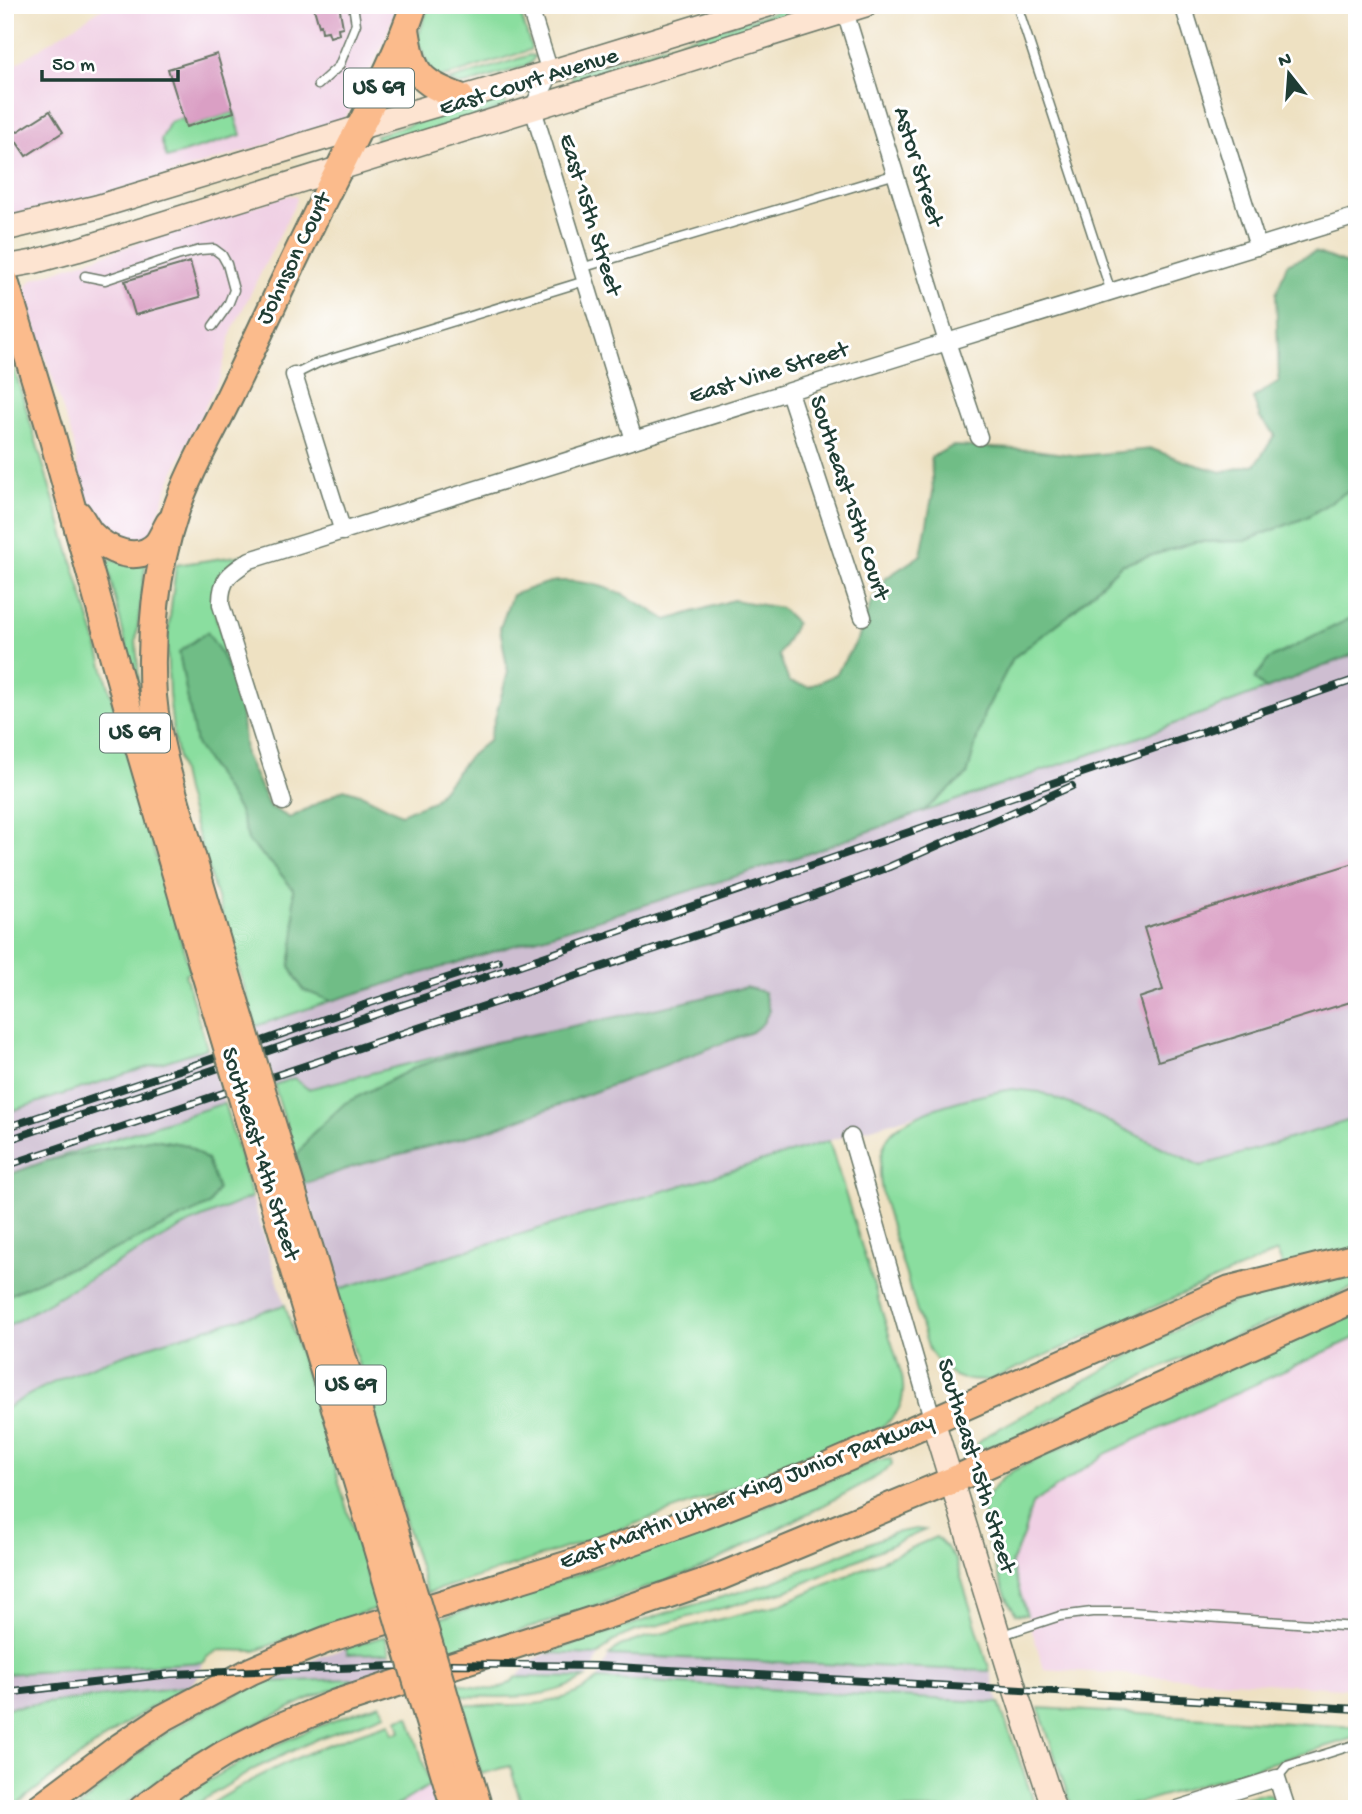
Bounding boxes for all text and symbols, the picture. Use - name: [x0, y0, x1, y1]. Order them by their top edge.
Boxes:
- scale bar: [42, 38, 178, 82]
- north arrow: [1254, 38, 1324, 108]
- street label: East Court Avenue: [436, 42, 623, 124]
- text: N: [1276, 48, 1294, 74]
- text: 50 m: [52, 54, 95, 79]
- road number: US 69: [344, 68, 414, 108]
- street label: Astor Street: [885, 104, 950, 232]
- street label: East 15th Street: [551, 131, 628, 301]
- street label: Johnson Court: [251, 186, 340, 330]
- street label: East Vine Street: [686, 335, 854, 412]
- street label: Southeast 15th Court: [801, 392, 895, 606]
- road number: US 69: [100, 713, 170, 752]
- street label: Southeast 14th Street: [213, 1044, 306, 1266]
- street label: Southeast 15th Street: [929, 1355, 1022, 1579]
- road number: US 69: [316, 1366, 386, 1404]
- street label: East Martin Luther King Junior Parkway: [556, 1408, 938, 1578]

